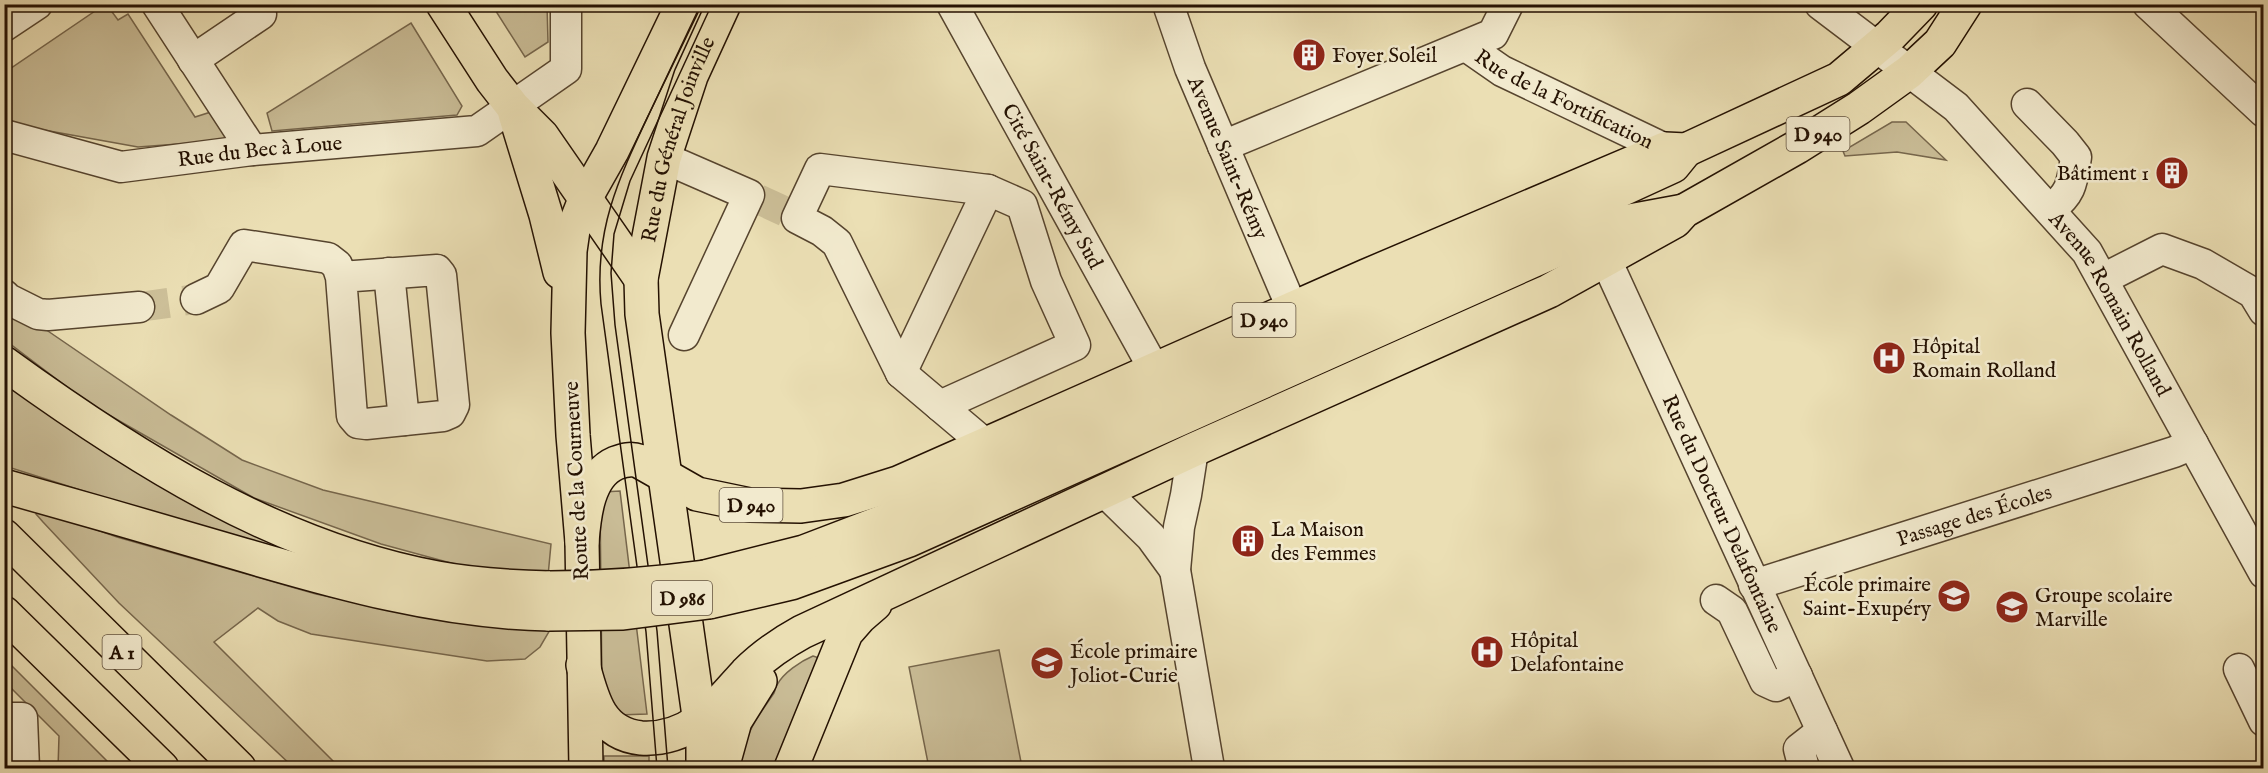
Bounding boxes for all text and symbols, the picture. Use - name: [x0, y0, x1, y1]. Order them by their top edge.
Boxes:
- street label: Rue du Général Joinville: [636, 32, 722, 245]
- building icon: Foyer Soleil: [1291, 37, 1327, 73]
- place label: Foyer Soleil: [1332, 43, 1437, 70]
- street label: Rue de la Fortification: [1469, 44, 1657, 156]
- street label: Avenue Saint-Rémy: [1180, 72, 1273, 244]
- street label: Cité Saint-Rémy Sud: [995, 99, 1108, 275]
- road number: D 940: [1786, 117, 1850, 151]
- street label: Rue du Bec à Loue: [176, 130, 344, 175]
- building icon: Bâtiment 1: [2154, 155, 2190, 191]
- place label: Bâtiment 1: [2057, 161, 2149, 188]
- street label: Avenue Romain Rolland: [2041, 206, 2176, 402]
- road number: D 940: [1232, 303, 1296, 337]
- place label: Hôpital Romain Rolland: [1912, 334, 2057, 385]
- hospital icon: Hôpital Romain Rolland: [1871, 340, 1907, 376]
- street label: Route de la Courneuve: [559, 380, 596, 581]
- street label: Rue du Docteur Delafontaine: [1655, 391, 1787, 638]
- street label: Passage des Écoles: [1894, 480, 2055, 554]
- road number: D 940: [720, 488, 783, 522]
- place label: La Maison des Femmes: [1271, 517, 1376, 568]
- building icon: La Maison des Femmes: [1230, 523, 1266, 559]
- place label: École primaire Saint-Exupéry: [1803, 571, 1932, 623]
- school or university icon: École primaire Saint-Exupéry: [1936, 578, 1972, 614]
- road number: D 986: [652, 581, 712, 615]
- place label: Groupe scolaire Marville: [2035, 583, 2173, 634]
- school or university icon: Groupe scolaire Marville: [1994, 589, 2030, 625]
- place label: Hôpital Delafontaine: [1510, 628, 1624, 679]
- hospital icon: Hôpital Delafontaine: [1469, 634, 1505, 670]
- road number: A 1: [102, 635, 142, 669]
- place label: École primaire Joliot-Curie: [1068, 638, 1198, 690]
- school or university icon: École primaire Joliot-Curie: [1029, 645, 1065, 681]

